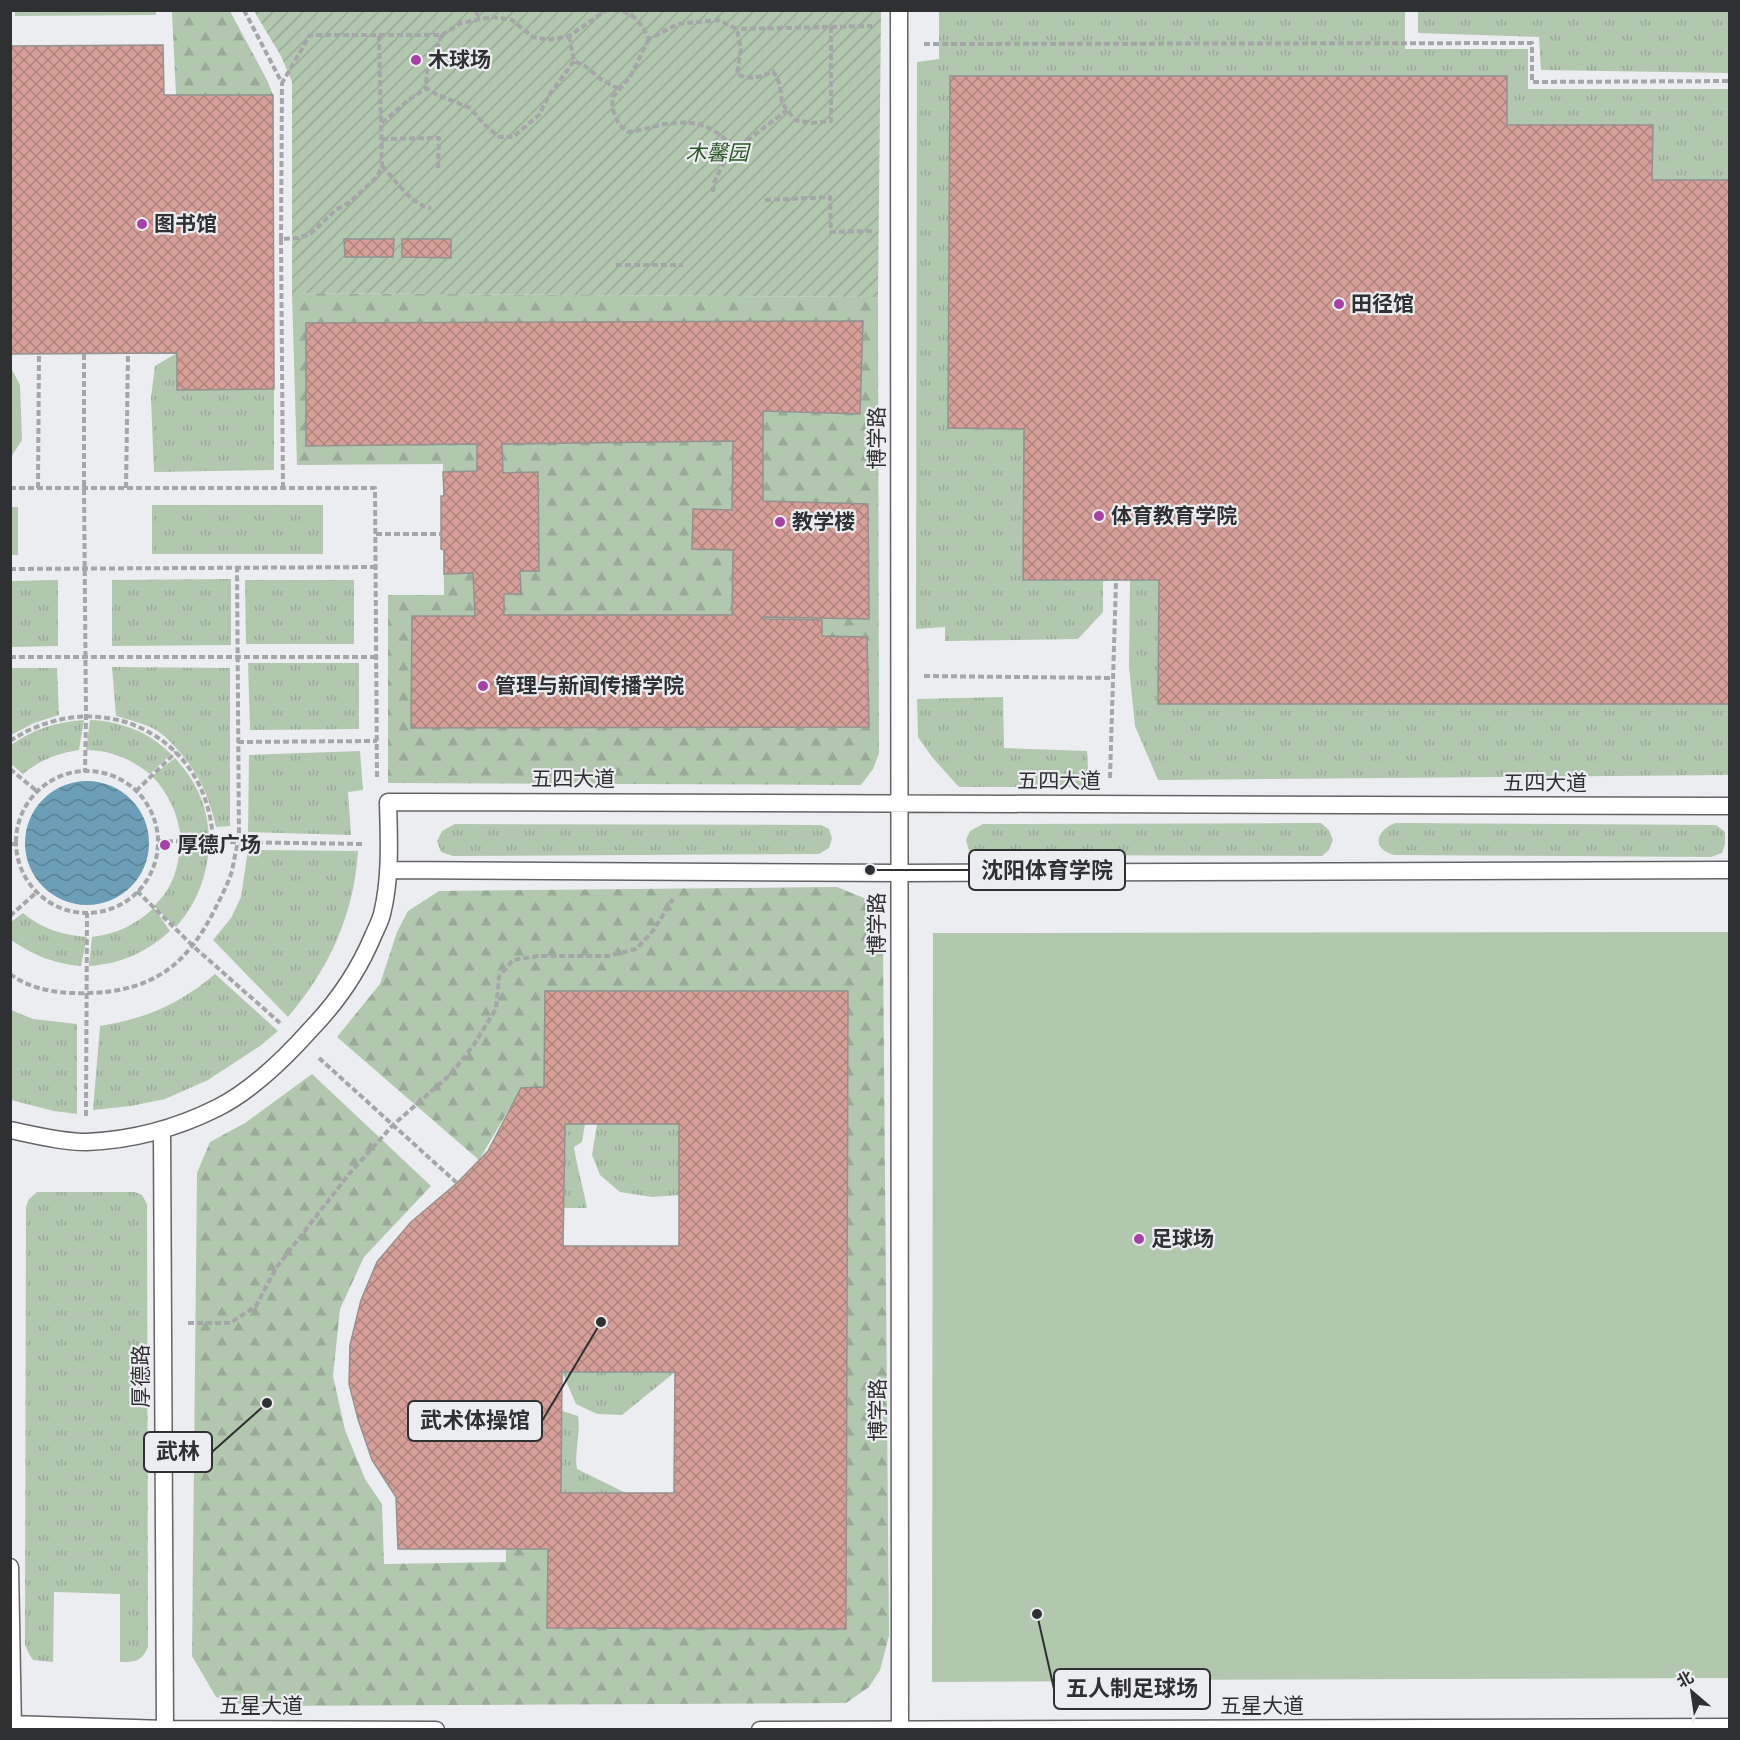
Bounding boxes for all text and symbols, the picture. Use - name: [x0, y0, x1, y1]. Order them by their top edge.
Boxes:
- place label: 木球场: [428, 46, 491, 73]
- marker: 木球场: [409, 53, 423, 67]
- park label: 木馨园: [686, 139, 751, 166]
- place label: 图书馆: [154, 210, 217, 237]
- marker: 图书馆: [135, 217, 149, 231]
- place label: 田径馆: [1351, 290, 1414, 317]
- marker: 田径馆: [1332, 297, 1346, 311]
- street label: 博学路: [863, 407, 890, 470]
- place label: 体育教育学院: [1111, 502, 1237, 529]
- place label: 教学楼: [792, 508, 855, 535]
- marker: 体育教育学院: [1092, 509, 1106, 523]
- marker: 教学楼: [773, 515, 787, 529]
- place label: 管理与新闻传播学院: [495, 672, 684, 699]
- marker: 管理与新闻传播学院: [476, 679, 490, 693]
- street label: 五四大道: [531, 765, 615, 792]
- street label: 五四大道: [1017, 767, 1101, 794]
- street label: 五四大道: [1503, 769, 1587, 796]
- place label: 厚德广场: [177, 831, 261, 858]
- marker: 厚德广场: [158, 838, 172, 852]
- callout: 沈阳体育学院: [969, 850, 1125, 890]
- text: 沈阳体育学院: [981, 856, 1113, 884]
- street label: 博学路: [863, 893, 890, 956]
- place label: 足球场: [1151, 1225, 1214, 1252]
- marker: 足球场: [1132, 1232, 1146, 1246]
- street label: 厚德路: [127, 1345, 154, 1408]
- street label: 博学路: [864, 1379, 891, 1442]
- callout: 武术体操馆: [408, 1401, 542, 1441]
- text: 武术体操馆: [420, 1406, 530, 1434]
- callout: 武林: [144, 1432, 212, 1472]
- text: 武林: [156, 1437, 200, 1465]
- north arrow: [1662, 1662, 1722, 1722]
- text: 北: [1673, 1666, 1697, 1692]
- callout: 五人制足球场: [1054, 1669, 1210, 1709]
- text: 五人制足球场: [1066, 1674, 1198, 1702]
- street label: 五星大道: [219, 1692, 303, 1719]
- street label: 五星大道: [1220, 1692, 1304, 1719]

